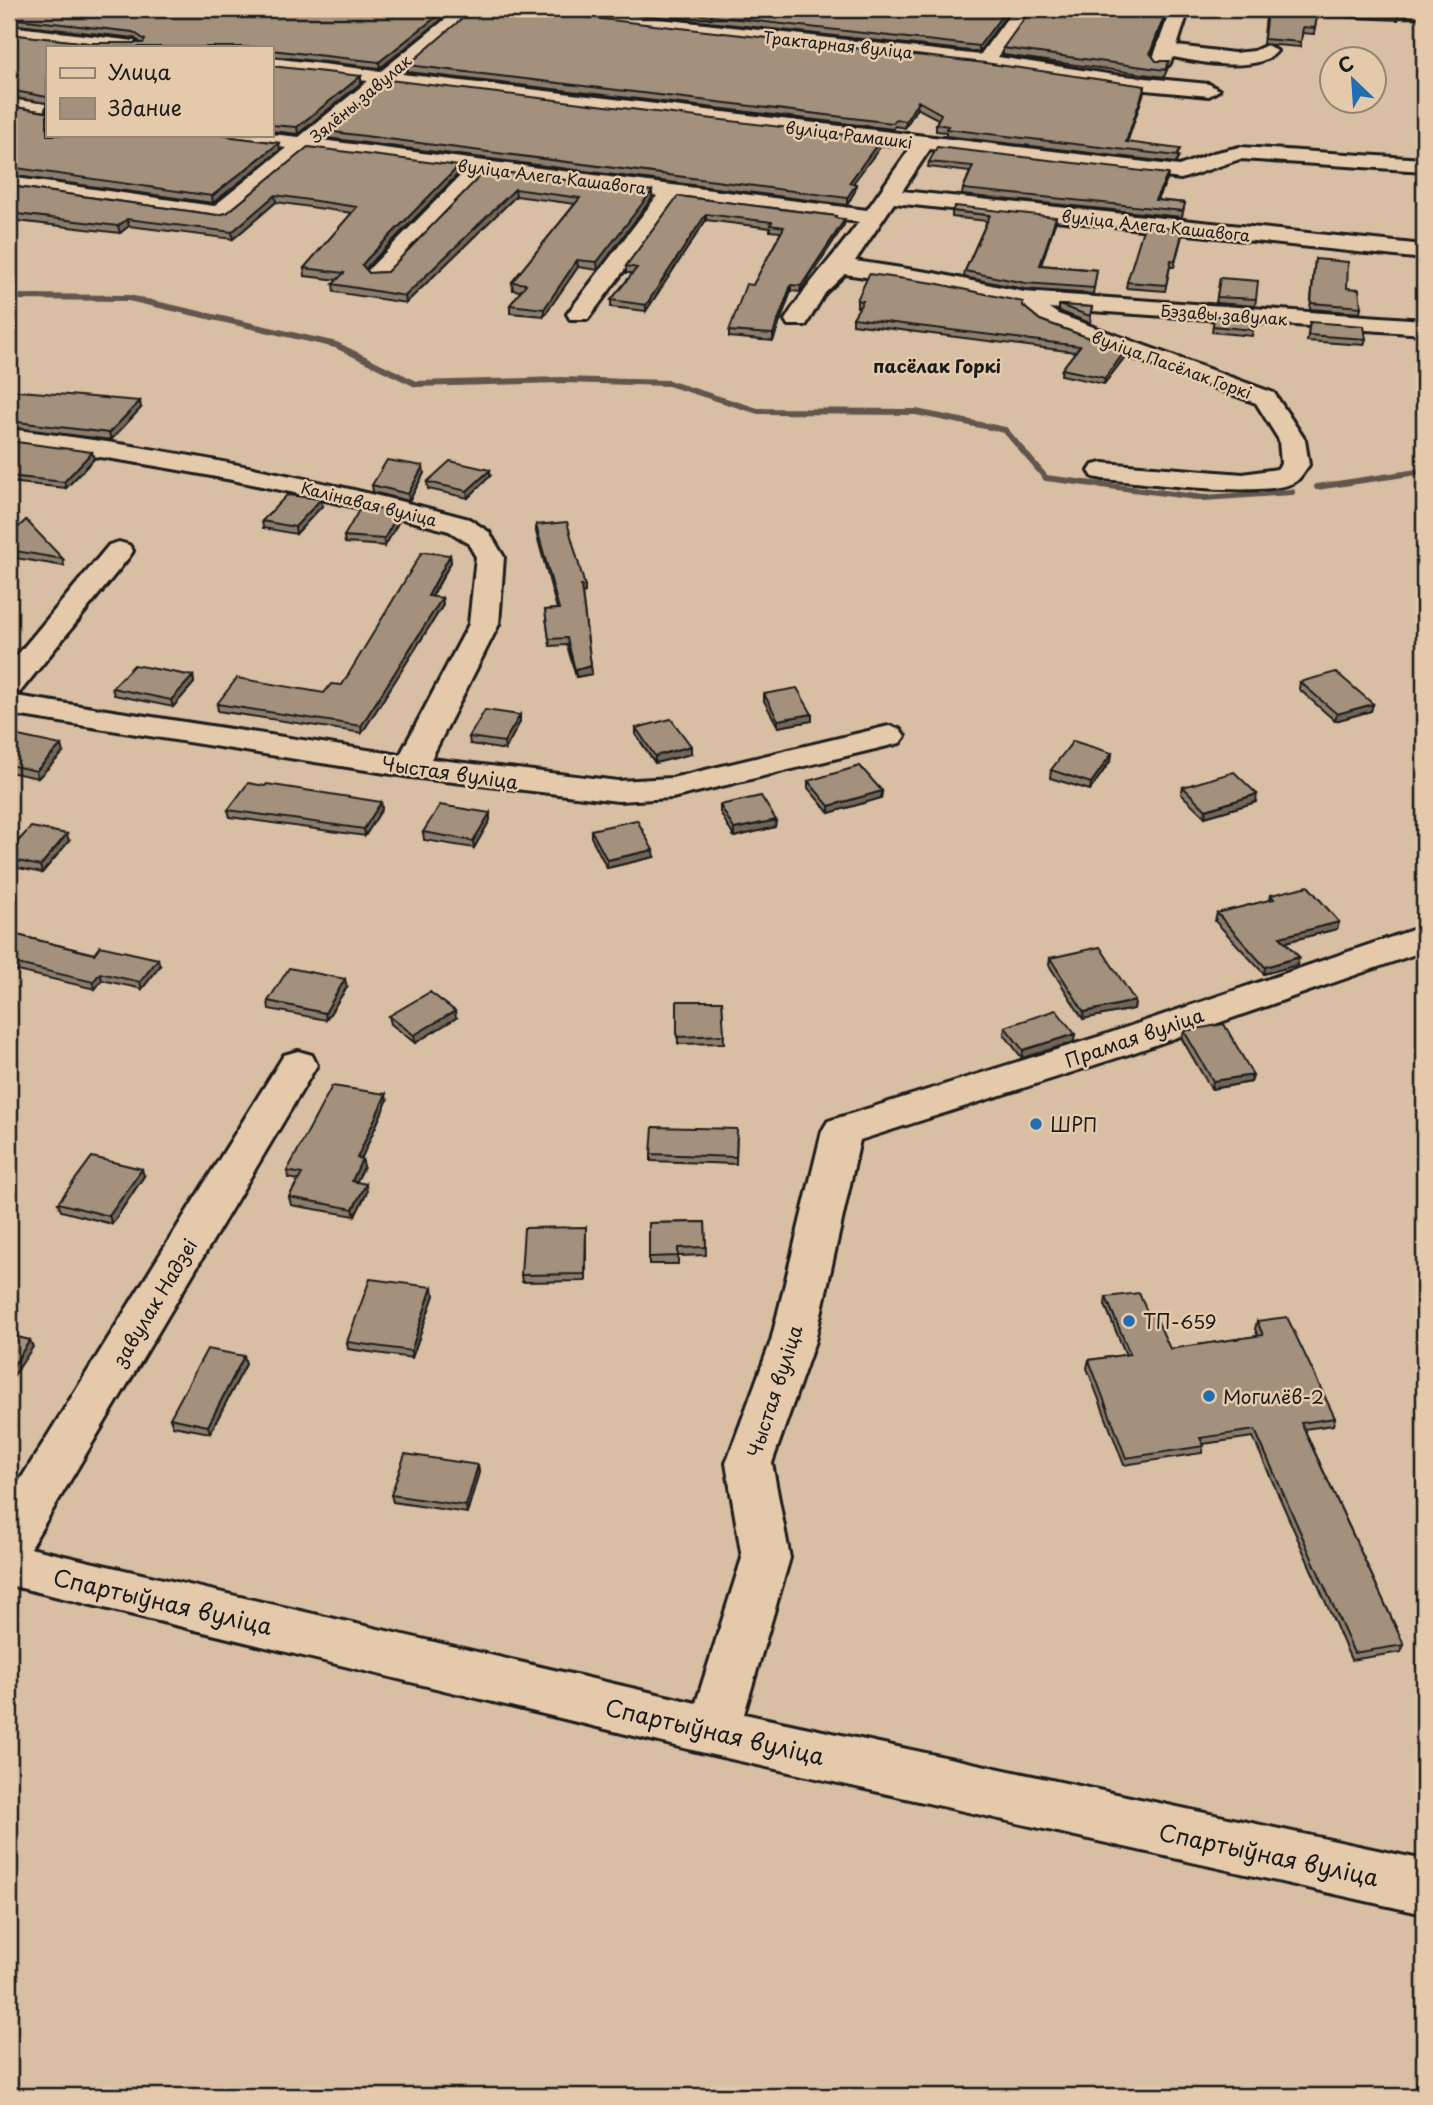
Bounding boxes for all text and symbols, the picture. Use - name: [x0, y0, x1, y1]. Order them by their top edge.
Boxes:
- street label: Трактарная вуліца: [762, 24, 914, 64]
- legend: [46, 46, 273, 136]
- north arrow: [1318, 46, 1388, 116]
- street label: Зялёны завулак: [304, 48, 416, 148]
- text: С: [1333, 48, 1358, 79]
- text: Улица: [108, 55, 171, 87]
- text: Здание: [108, 91, 182, 123]
- street label: вуліца Рамашкі: [784, 114, 914, 154]
- street label: вуліца Алега Кашавога: [456, 153, 648, 199]
- street label: вуліца Алега Кашавога: [1061, 203, 1252, 247]
- street label: Бэзавы завулак: [1160, 298, 1289, 330]
- street label: вуліца Пасёлак Горкі: [1089, 324, 1255, 404]
- district label: пасёлак Горкі: [873, 352, 1001, 379]
- street label: Калінавая вуліца: [298, 474, 440, 532]
- street label: Чыстая вуліца: [380, 749, 520, 795]
- street label: Прамая вуліца: [1061, 1000, 1208, 1074]
- place label: ШРП: [1050, 1110, 1097, 1138]
- marker: ШРП: [1028, 1116, 1044, 1132]
- street label: завулак Надзеі: [104, 1233, 203, 1372]
- place label: ТП-659: [1143, 1307, 1217, 1335]
- marker: ТП-659: [1121, 1313, 1137, 1329]
- street label: Чыстая вуліца: [739, 1321, 809, 1461]
- place label: Могилёв-2: [1223, 1382, 1324, 1410]
- marker: Могилёв-2: [1201, 1388, 1217, 1404]
- street label: Спартыўная вуліца: [50, 1559, 276, 1643]
- street label: Спартыўная вуліца: [602, 1689, 828, 1773]
- street label: Спартыўная вуліца: [1156, 1814, 1382, 1894]

